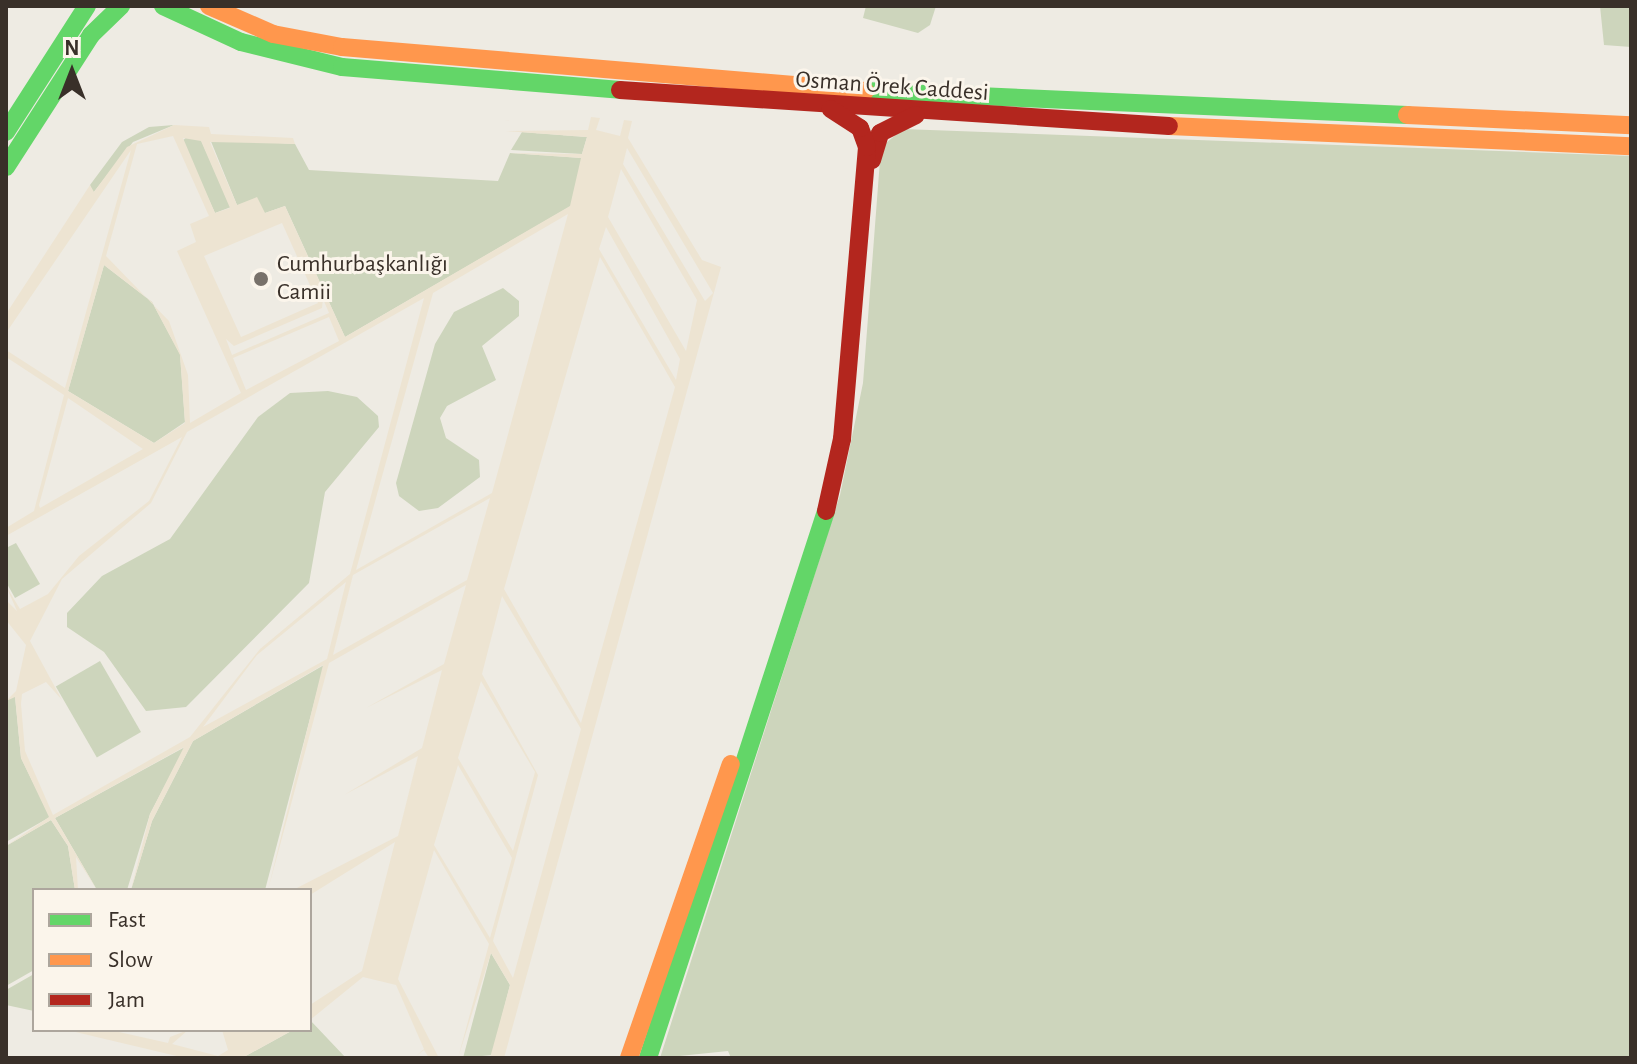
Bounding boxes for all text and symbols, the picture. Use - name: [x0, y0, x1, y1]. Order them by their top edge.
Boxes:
- north arrow: [32, 32, 112, 112]
- text: N: [64, 37, 80, 59]
- street label: Osman Örek Caddesi: [794, 66, 990, 108]
- place label: Cumhurbaşkanlığı Camii: [277, 251, 448, 307]
- marker: Cumhurbaşkanlığı Camii: [252, 270, 270, 288]
- legend: [32, 888, 312, 1032]
- text: Fast: [108, 908, 145, 932]
- text: Slow: [108, 948, 153, 972]
- text: Jam: [108, 988, 145, 1012]

